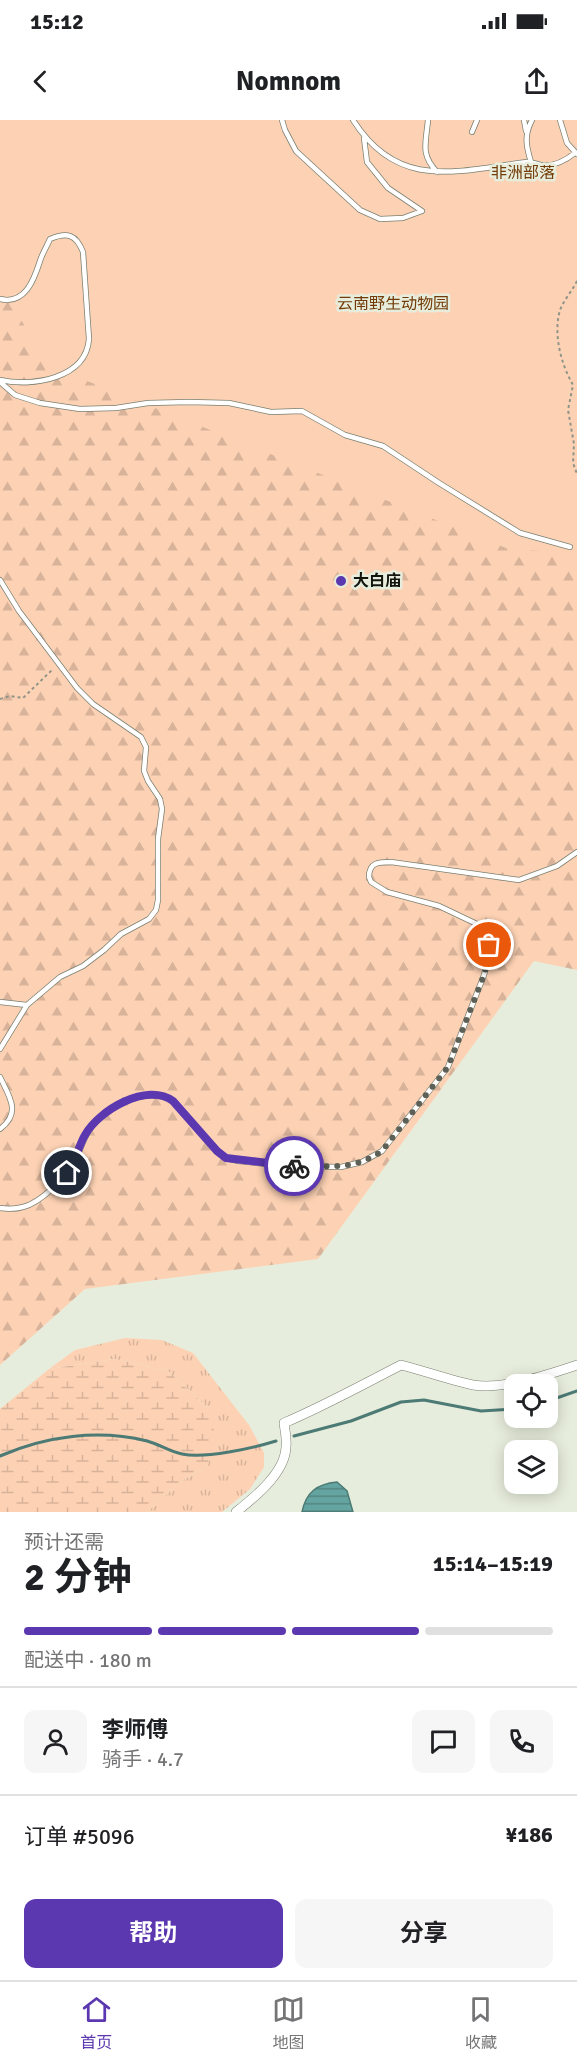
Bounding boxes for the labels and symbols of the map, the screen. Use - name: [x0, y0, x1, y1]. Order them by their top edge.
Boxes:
- park label: 非洲部落: [491, 163, 555, 183]
- park label: 云南野生动物园: [337, 294, 449, 314]
- place label: 大白庙: [353, 571, 401, 591]
- marker: 大白庙: [334, 574, 348, 588]
- pin: [463, 919, 514, 970]
- courier: [264, 1136, 324, 1196]
- pin: [41, 1147, 92, 1198]

